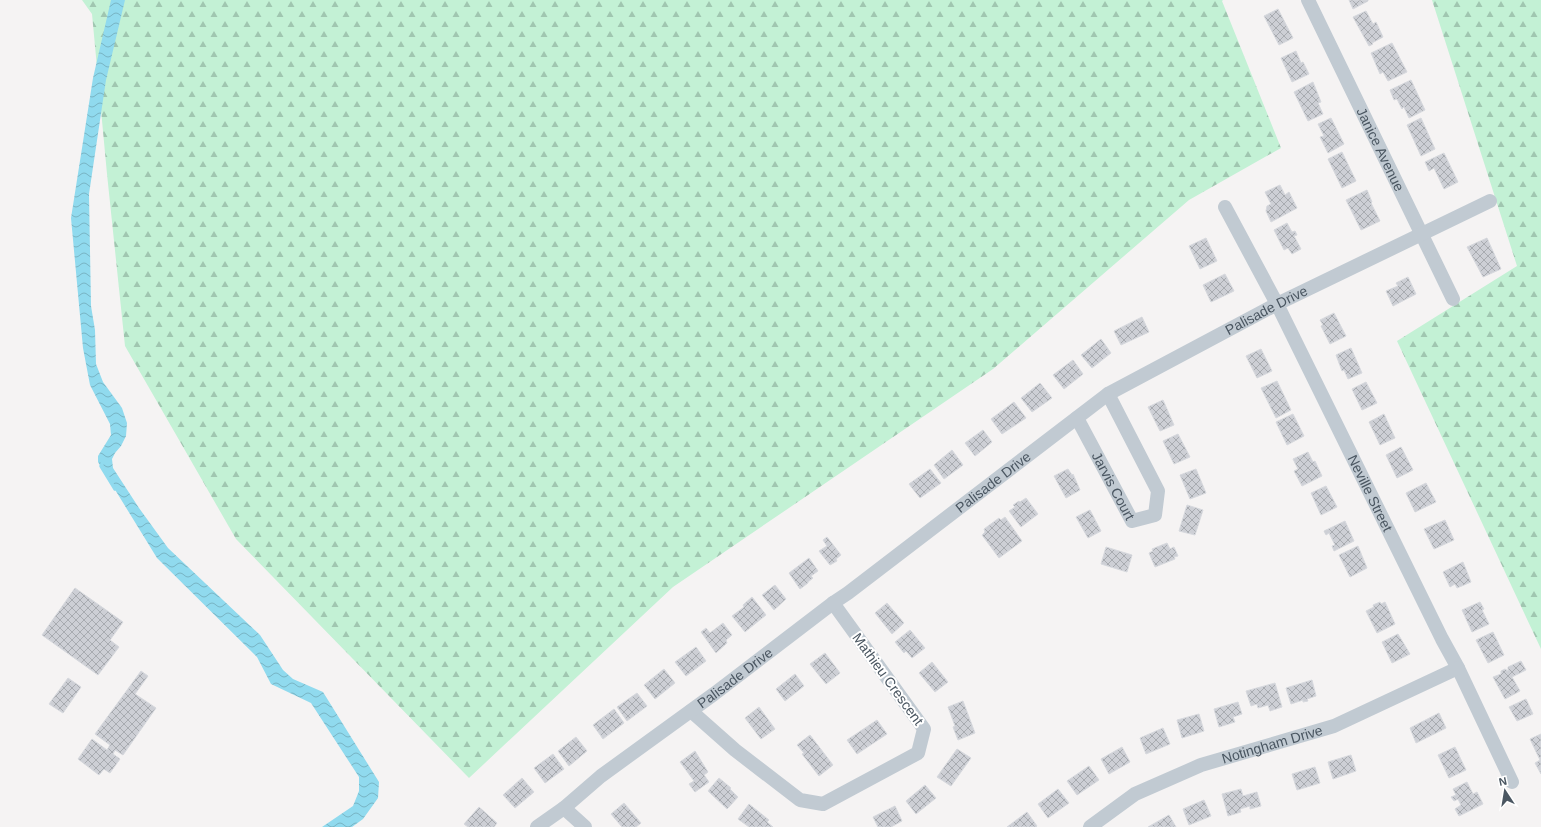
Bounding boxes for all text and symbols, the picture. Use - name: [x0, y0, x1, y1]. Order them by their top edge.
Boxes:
- street label: Janice Avenue: [1353, 105, 1408, 194]
- street label: Palisade Drive: [1223, 282, 1310, 338]
- street label: Palisade Drive: [952, 448, 1034, 516]
- street label: Jarvis Court: [1089, 449, 1138, 523]
- street label: Neville Street: [1345, 452, 1396, 534]
- street label: Mathieu Crescent: [849, 630, 927, 728]
- street label: Palisade Drive: [694, 644, 776, 711]
- street label: Notingham Drive: [1220, 722, 1325, 767]
- north arrow: [1485, 771, 1525, 811]
- text: N: [1498, 775, 1508, 788]

